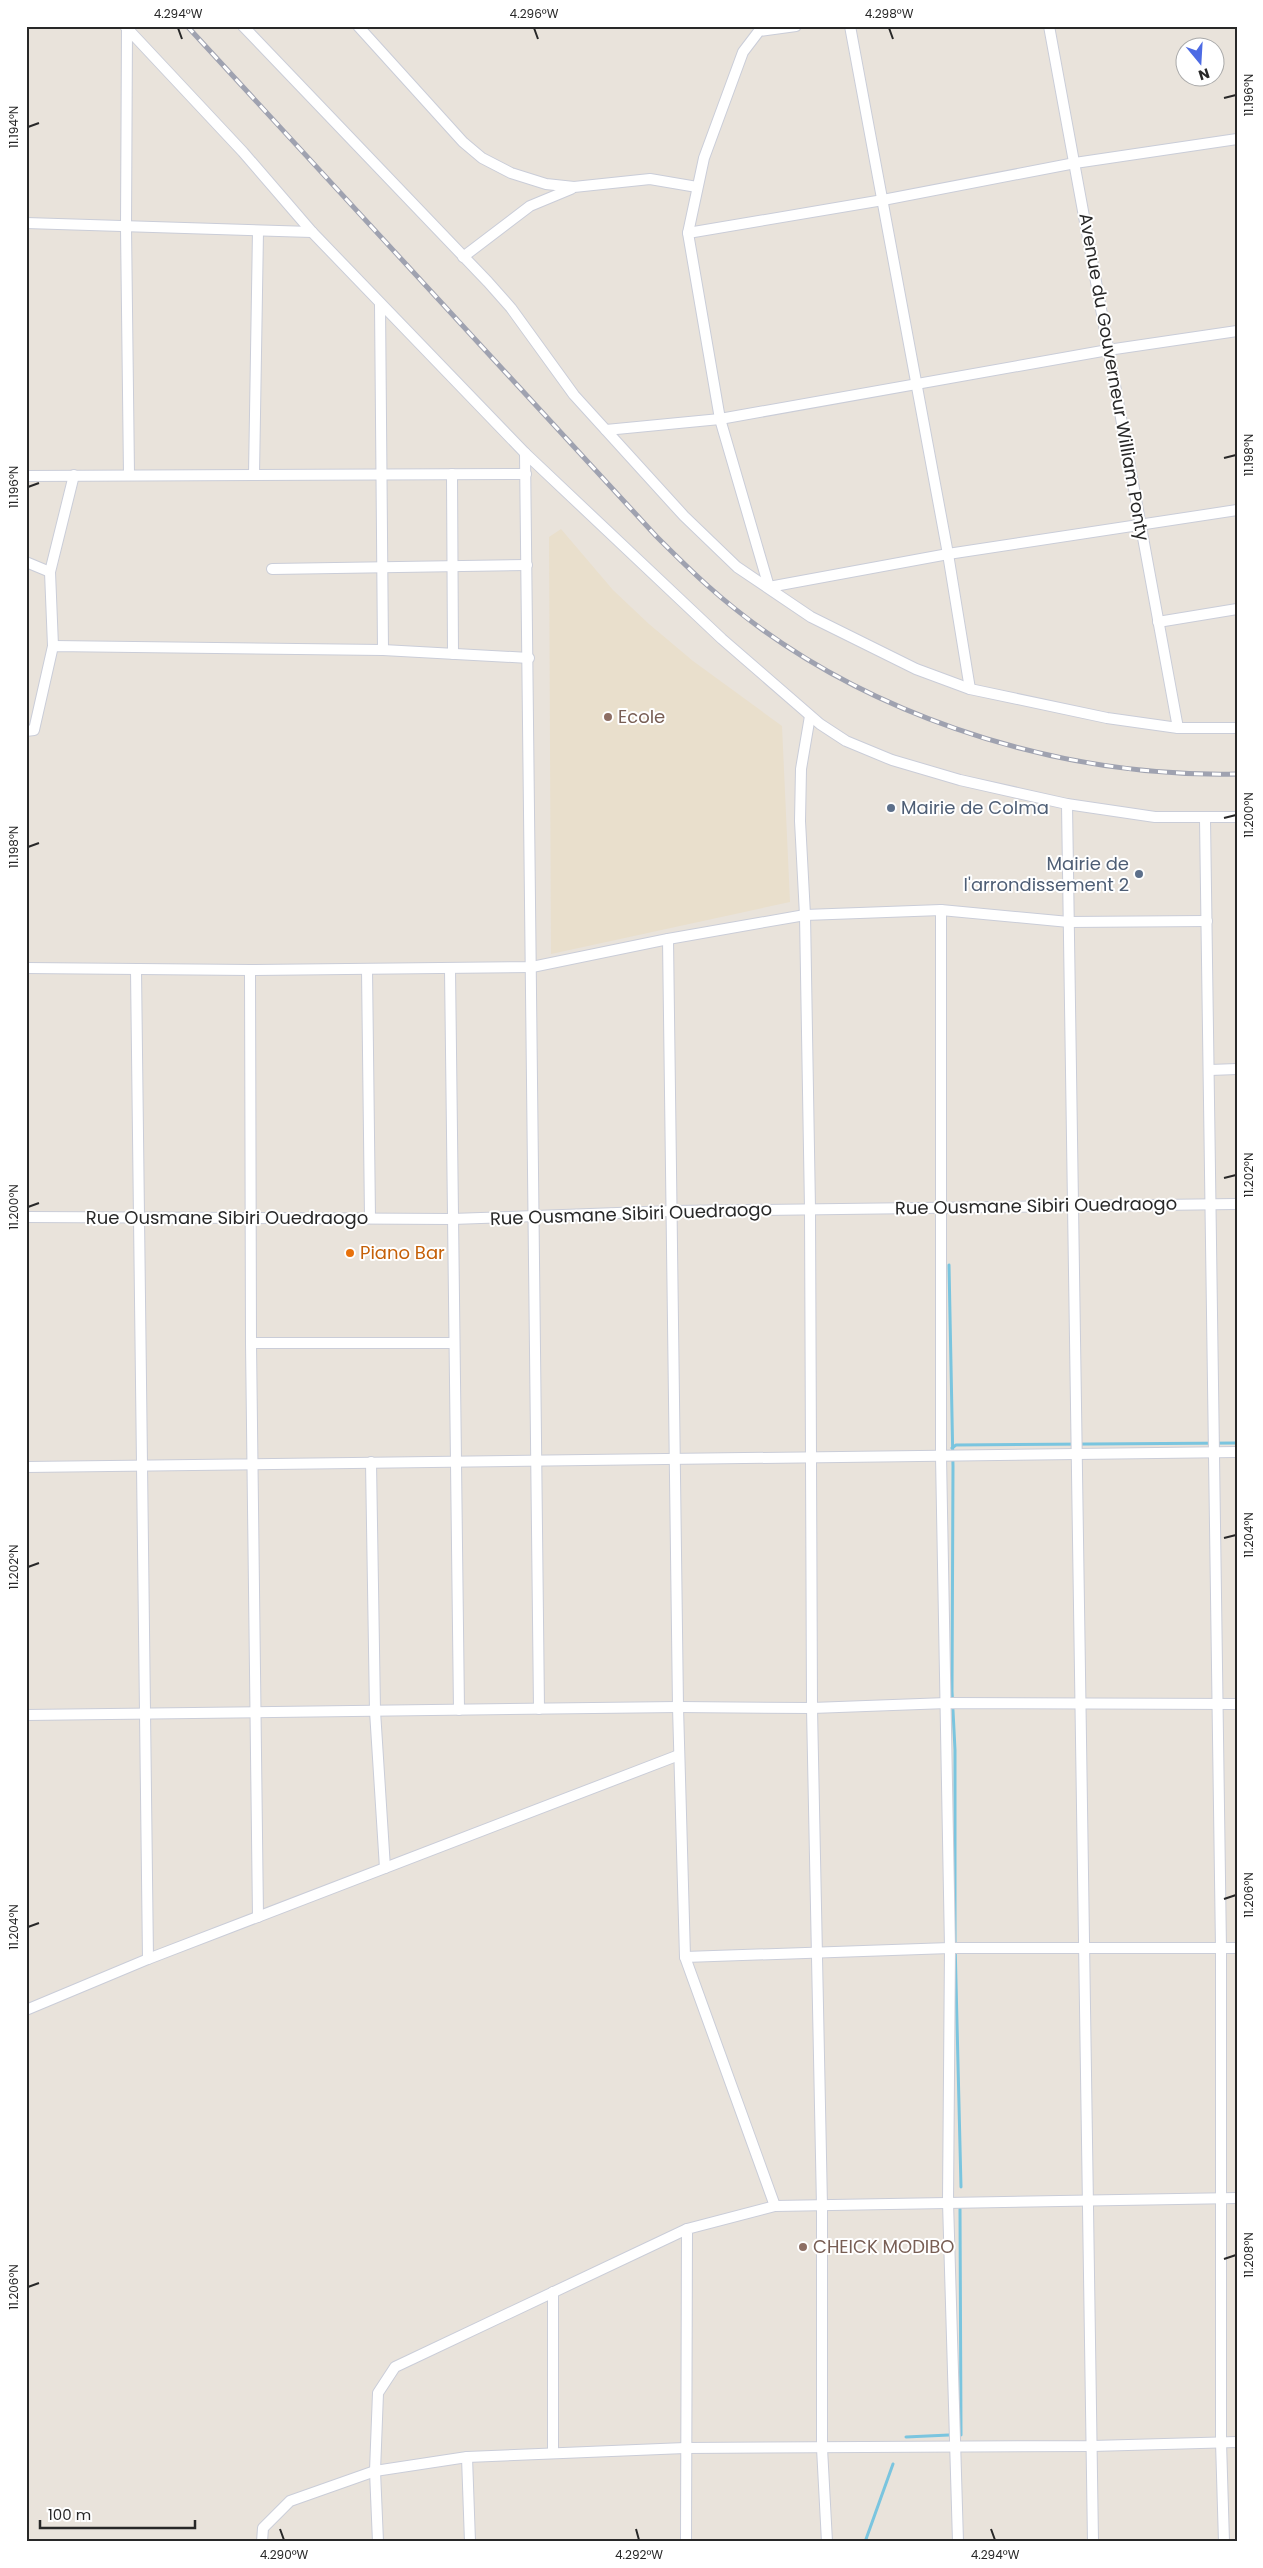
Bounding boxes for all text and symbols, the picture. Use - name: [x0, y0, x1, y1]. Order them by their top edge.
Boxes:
- text: 4.294°W: [154, 5, 203, 22]
- text: 4.296°W: [510, 5, 559, 22]
- text: 4.298°W: [865, 5, 914, 22]
- north arrow: [1176, 38, 1226, 88]
- text: N: [1196, 63, 1212, 86]
- text: 11.196°N: [1240, 74, 1257, 116]
- text: 11.194°N: [5, 106, 22, 148]
- street label: Avenue du Gouverneur William Ponty: [1073, 211, 1156, 543]
- text: 11.198°N: [1240, 434, 1257, 476]
- text: 11.196°N: [5, 466, 22, 508]
- place label: Ecole: [618, 704, 665, 729]
- marker: Ecole: [602, 711, 614, 723]
- text: 11.200°N: [1240, 792, 1257, 838]
- place label: Mairie de Colma: [901, 795, 1049, 820]
- marker: Mairie de Colma: [885, 802, 897, 814]
- text: 11.198°N: [5, 826, 22, 868]
- place label: Mairie de l'arrondissement 2: [964, 851, 1129, 897]
- marker: Mairie de l'arrondissement 2: [1133, 868, 1145, 880]
- text: 11.202°N: [1240, 1153, 1257, 1197]
- text: 11.200°N: [5, 1184, 22, 1230]
- street label: Rue Ousmane Sibiri Ouedraogo: [895, 1191, 1177, 1220]
- street label: Rue Ousmane Sibiri Ouedraogo: [489, 1196, 772, 1231]
- street label: Rue Ousmane Sibiri Ouedraogo: [86, 1205, 368, 1230]
- place label: Piano Bar: [360, 1240, 445, 1265]
- marker: Piano Bar: [344, 1247, 356, 1259]
- text: 11.204°N: [1240, 1512, 1257, 1558]
- text: 11.202°N: [5, 1545, 22, 1589]
- text: 11.206°N: [1240, 1872, 1257, 1918]
- text: 11.204°N: [5, 1904, 22, 1950]
- text: 11.208°N: [1240, 2232, 1257, 2278]
- place label: CHEICK MODIBO: [813, 2234, 954, 2259]
- marker: CHEICK MODIBO: [797, 2241, 809, 2253]
- text: 11.206°N: [5, 2264, 22, 2310]
- scale bar: [40, 2498, 195, 2530]
- text: 100 m: [48, 2504, 91, 2525]
- text: 4.290°W: [260, 2546, 309, 2563]
- text: 4.292°W: [615, 2546, 663, 2563]
- text: 4.294°W: [971, 2546, 1020, 2563]

